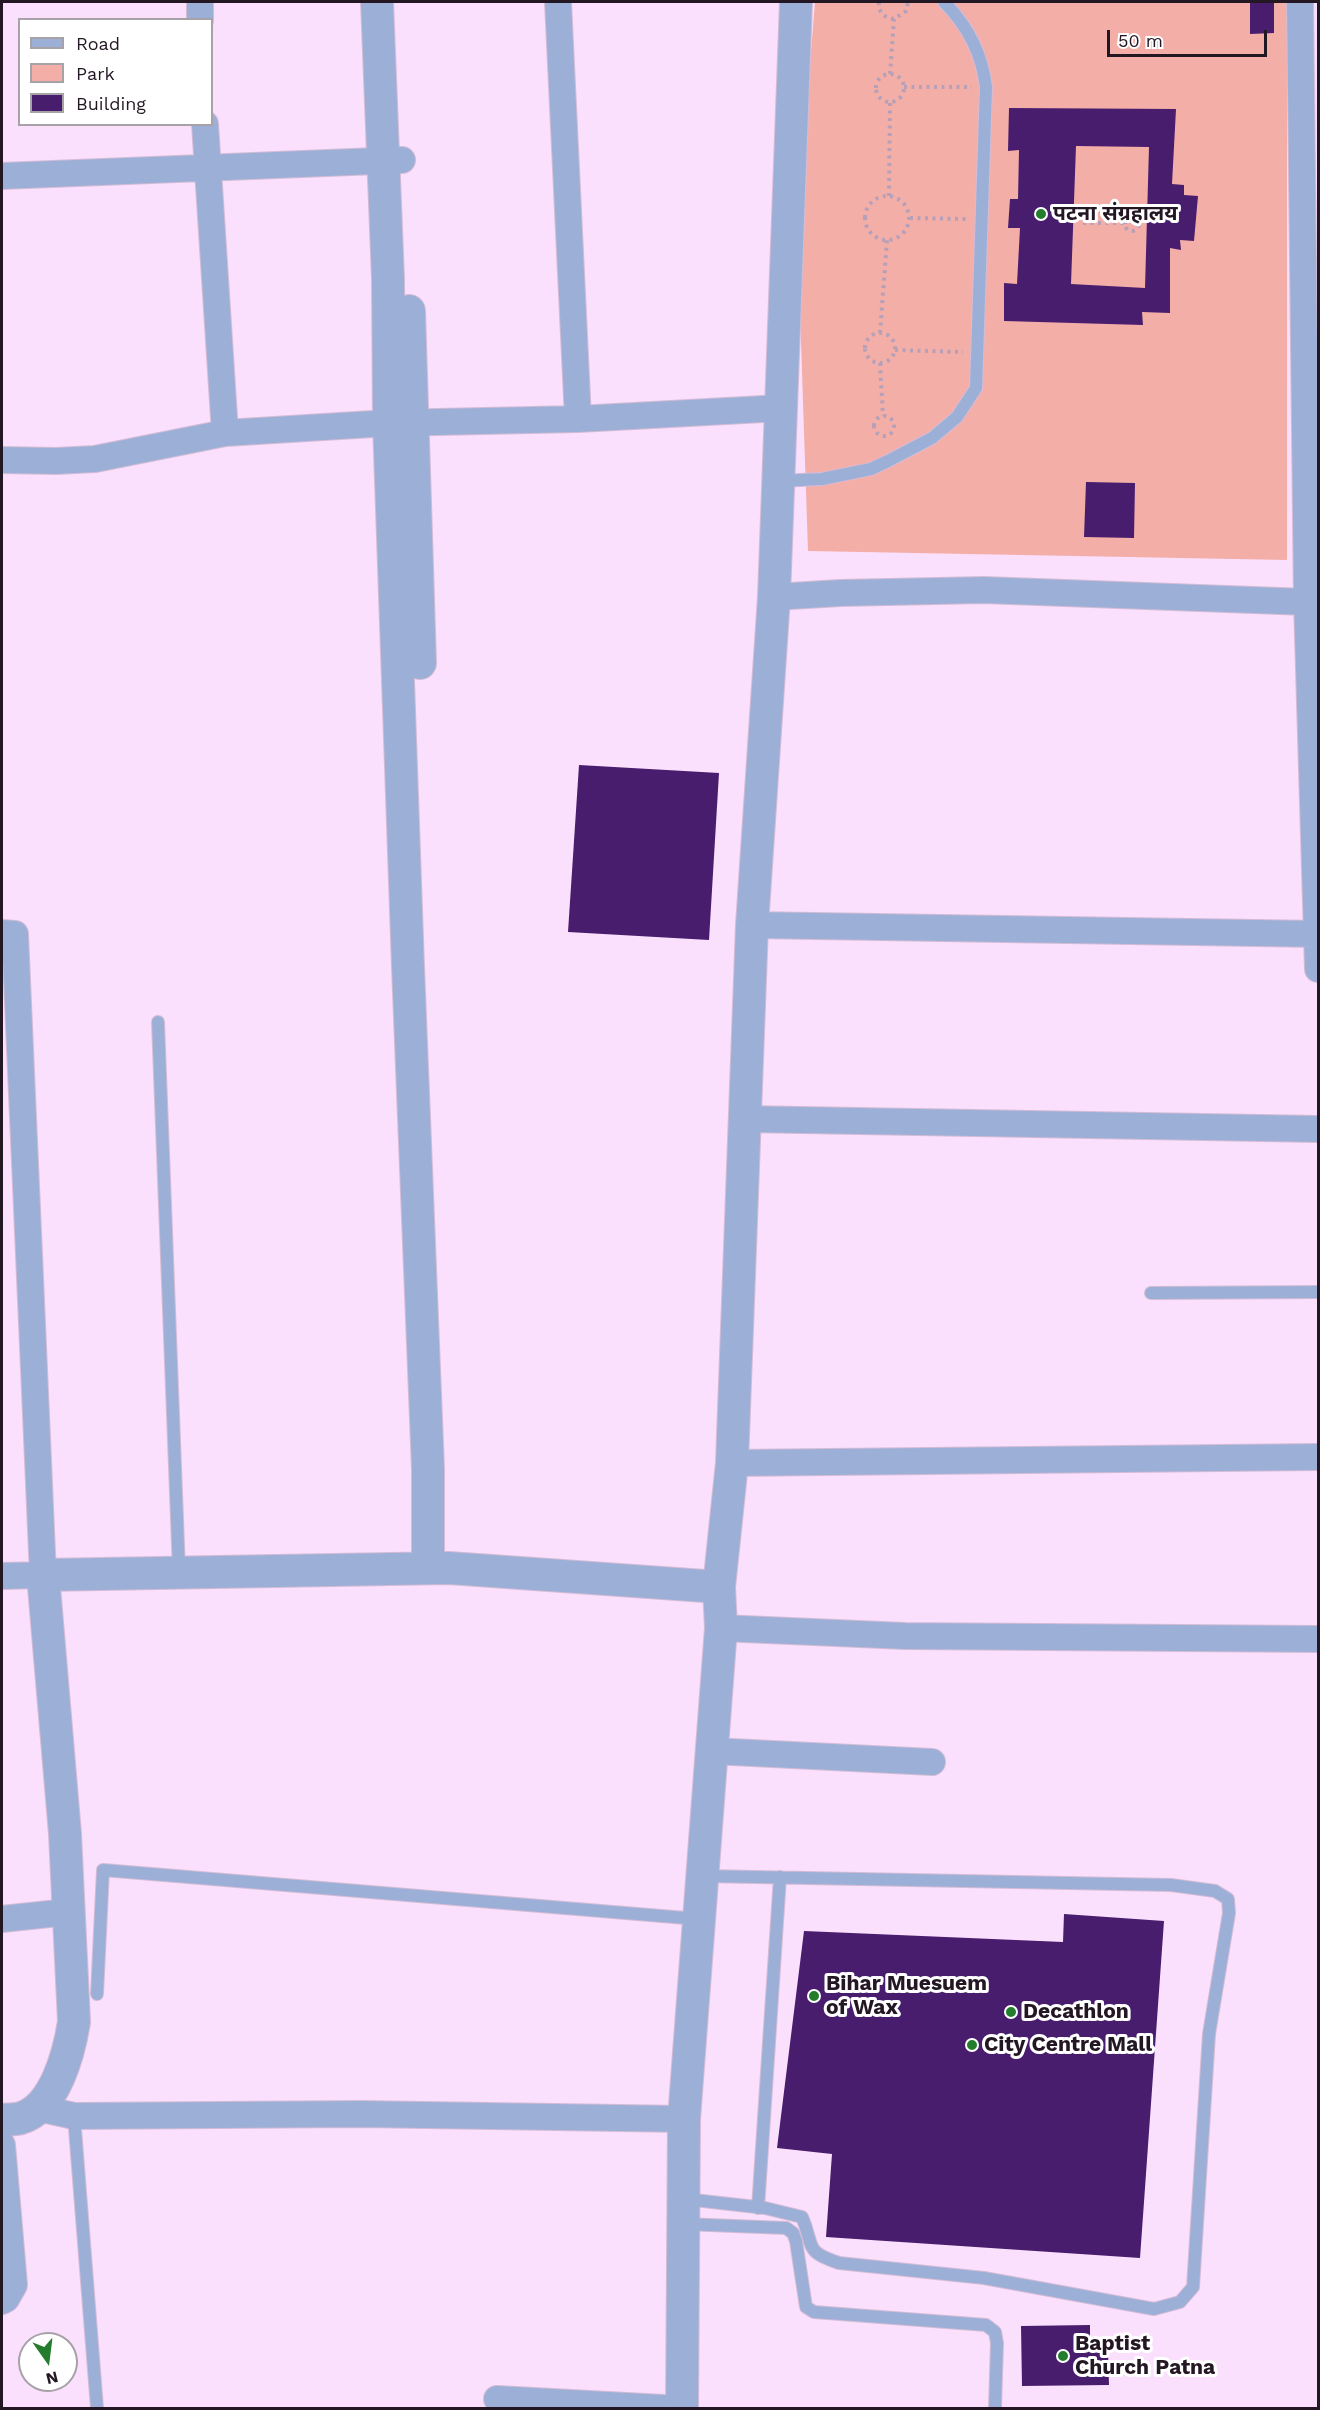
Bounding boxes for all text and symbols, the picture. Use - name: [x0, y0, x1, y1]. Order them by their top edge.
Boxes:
- legend: [18, 18, 213, 126]
- scale bar: [1110, 18, 1270, 56]
- text: 50 m: [1118, 30, 1163, 51]
- text: Road: [76, 33, 120, 54]
- text: Park: [76, 63, 115, 84]
- text: Building: [76, 93, 146, 114]
- place label: पटना संग्रहालय: [1053, 201, 1178, 227]
- marker: पटना संग्रहालय: [1034, 207, 1048, 221]
- place label: Bihar Muesuem of Wax: [826, 1971, 987, 2021]
- marker: Bihar Muesuem of Wax: [807, 1989, 821, 2003]
- place label: Decathlon: [1023, 1999, 1129, 2025]
- marker: Decathlon: [1004, 2005, 1018, 2019]
- place label: City Centre Mall: [984, 2032, 1152, 2058]
- marker: City Centre Mall: [965, 2038, 979, 2052]
- place label: Baptist Church Patna: [1075, 2331, 1215, 2381]
- north arrow: [18, 2332, 78, 2392]
- marker: Baptist Church Patna: [1056, 2349, 1070, 2363]
- text: N: [44, 2367, 60, 2389]

